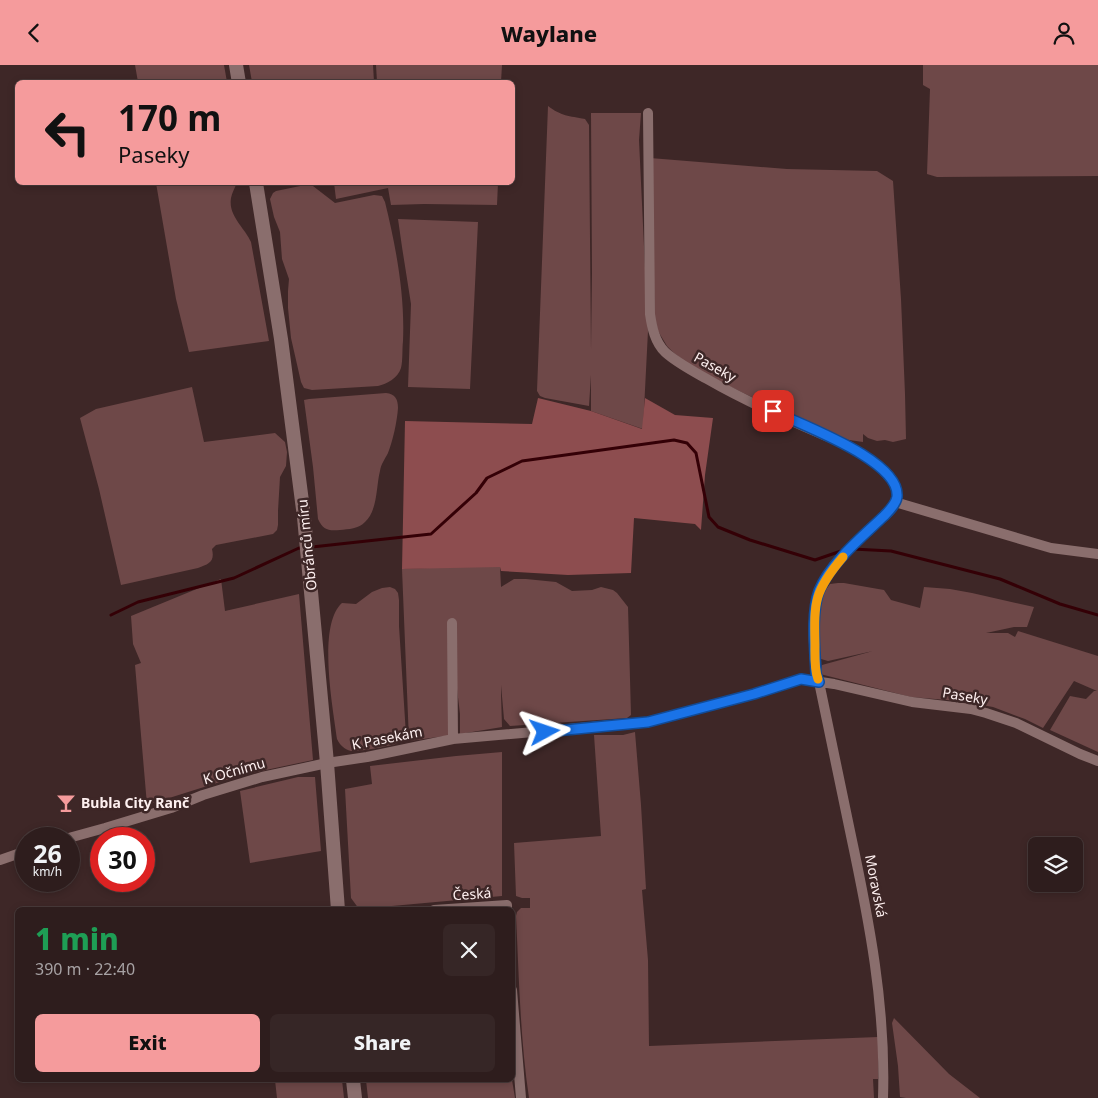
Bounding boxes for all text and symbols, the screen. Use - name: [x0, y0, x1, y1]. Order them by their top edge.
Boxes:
- text: Waylane: [501, 18, 597, 48]
- icon: back: [20, 19, 48, 47]
- icon: person: [1050, 19, 1078, 47]
- text: 170 m: [118, 94, 221, 141]
- icon: left: [35, 100, 100, 165]
- text: Paseky: [118, 139, 190, 169]
- street label: Paseky: [691, 347, 741, 386]
- pin: [752, 390, 794, 432]
- icon: arrive: [759, 397, 787, 425]
- street label: Obránců míru: [292, 498, 321, 592]
- street label: Paseky: [941, 682, 990, 709]
- position arrow: [518, 705, 570, 757]
- street label: K Pasekám: [350, 721, 424, 754]
- street label: K Očnímu: [200, 753, 267, 788]
- bar icon: Bubla City Ranč: [55, 792, 77, 814]
- place label: Bubla City Ranč: [81, 793, 190, 812]
- speed limit sign: 30: [90, 827, 155, 892]
- text: 26: [33, 836, 62, 870]
- map controls: [1028, 837, 1083, 892]
- button: layers: [1028, 837, 1083, 892]
- street label: Moravská: [861, 853, 892, 919]
- text: km/h: [33, 863, 62, 880]
- street label: Česká: [452, 883, 492, 904]
- text: 1 min: [35, 918, 119, 959]
- button: close: [443, 924, 495, 976]
- text: 390 m · 22:40: [35, 958, 135, 980]
- button: Exit: [35, 1014, 260, 1072]
- button: Share: [270, 1014, 495, 1072]

